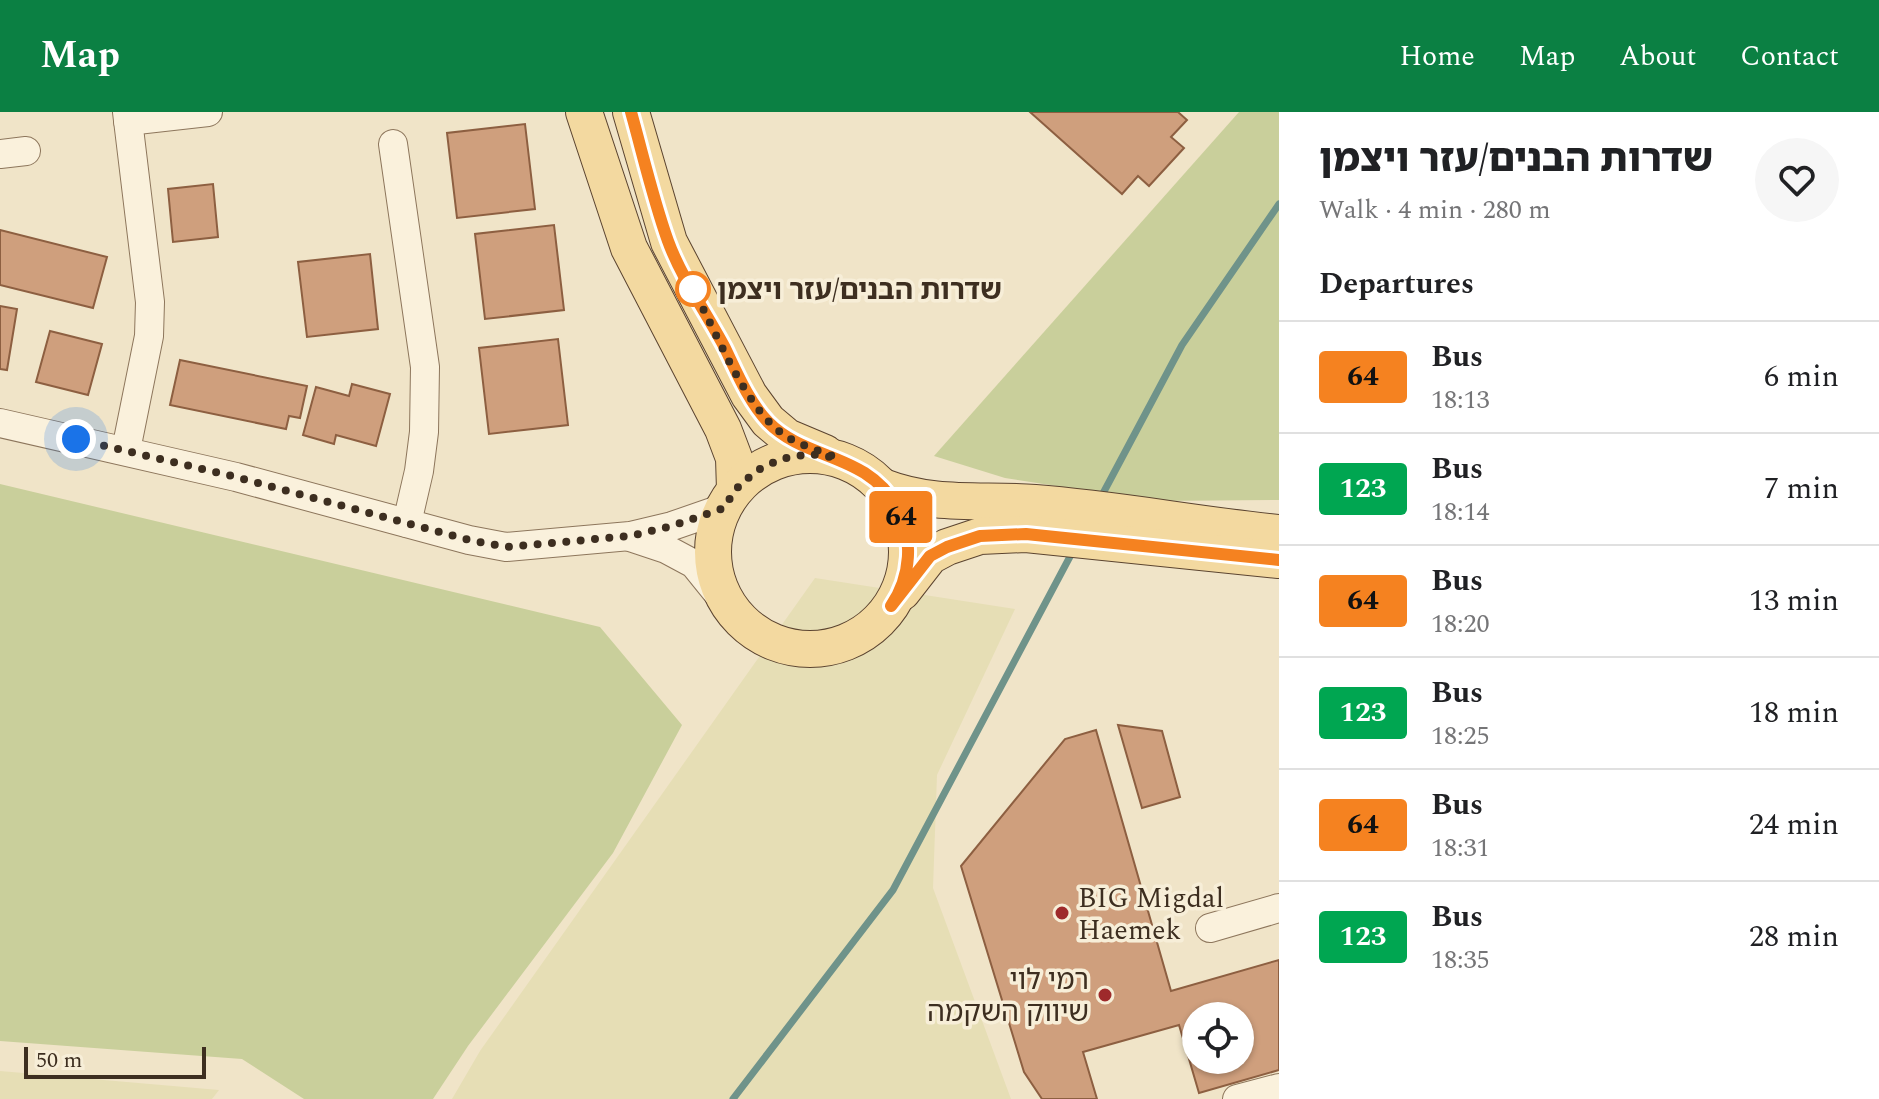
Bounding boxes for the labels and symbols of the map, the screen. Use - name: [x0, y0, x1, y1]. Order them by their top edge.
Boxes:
- place label: שדרות הבנים/עזר ויצמן: [717, 269, 1002, 312]
- marker: שדרות הבנים/עזר ויצמן: [676, 272, 710, 306]
- your location: [56, 419, 96, 459]
- line badge: 64: [865, 491, 937, 543]
- place label: BIG Migdal Haemek: [1078, 877, 1224, 952]
- marker: BIG Migdal Haemek: [1053, 904, 1071, 922]
- place label: רמי לוי שיווק השקמה: [927, 959, 1089, 1034]
- marker: רמי לוי שיווק השקמה: [1096, 986, 1114, 1004]
- scale bar: [24, 1043, 206, 1079]

